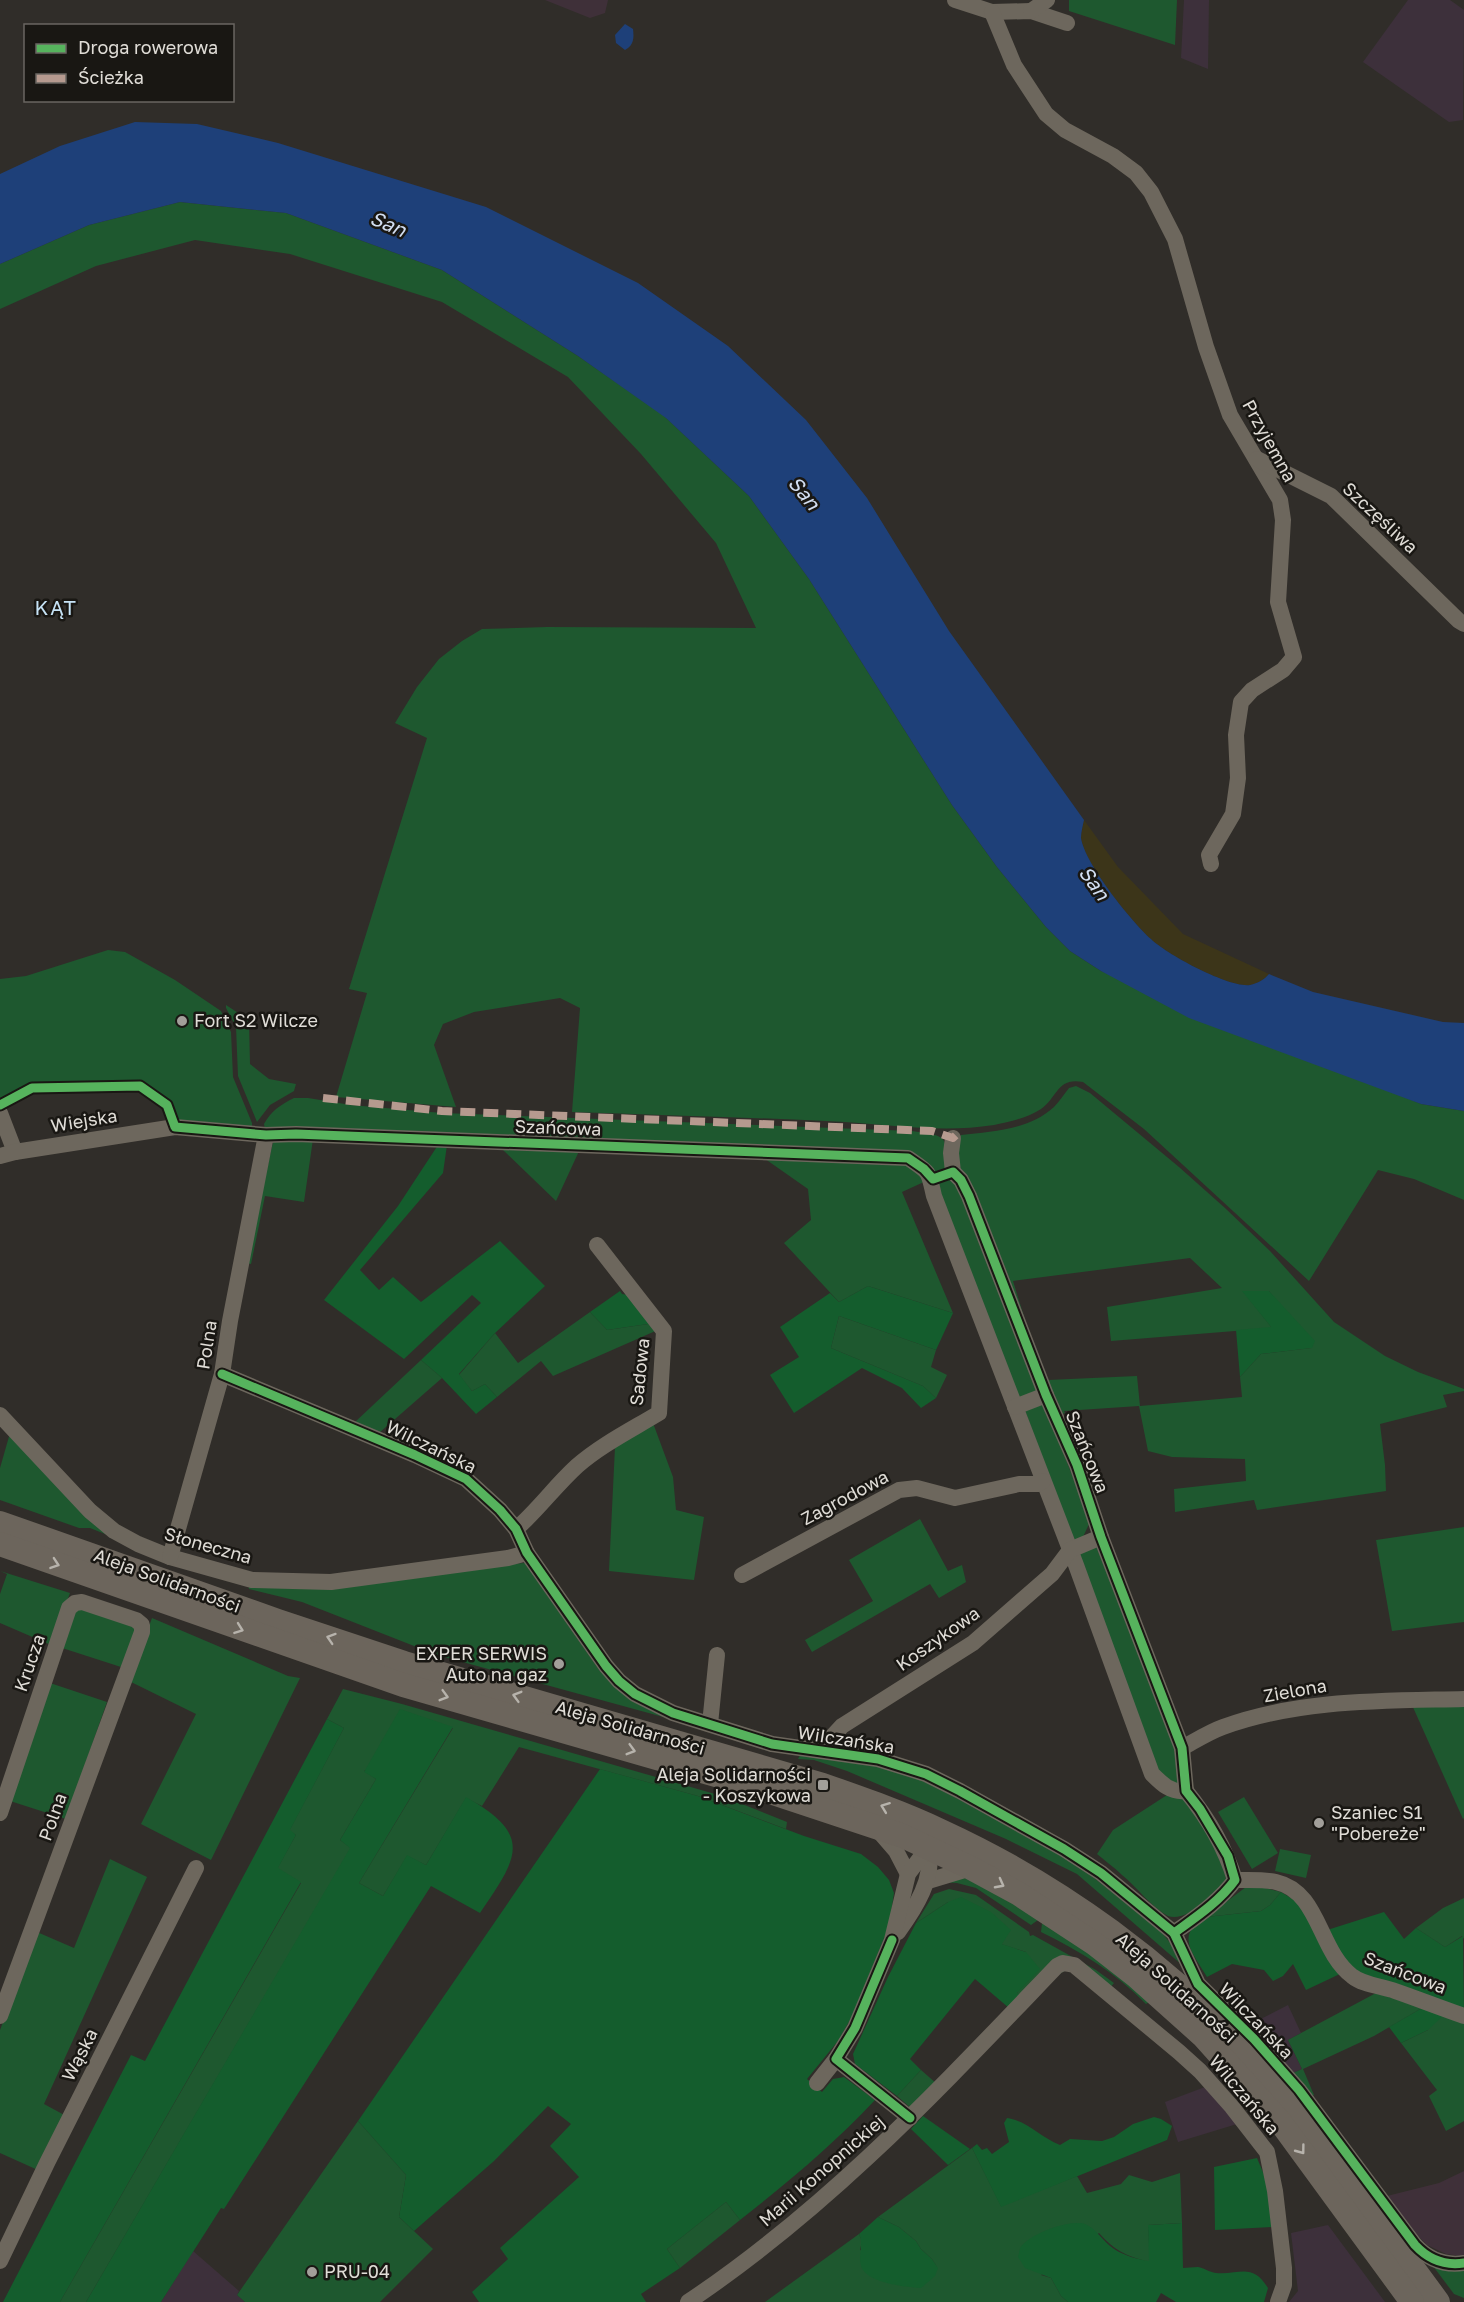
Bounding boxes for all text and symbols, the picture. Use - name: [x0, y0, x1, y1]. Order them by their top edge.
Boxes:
- legend: [24, 24, 234, 102]
- text: Droga rowerowa: [78, 36, 218, 58]
- text: Ścieżka: [78, 66, 144, 88]
- water label: San: [367, 205, 410, 242]
- street label: Przyjemna: [1238, 395, 1302, 486]
- water label: San: [784, 471, 826, 515]
- street label: Szczęśliwa: [1339, 477, 1423, 558]
- district label: KĄT: [35, 595, 77, 619]
- water label: San: [1074, 861, 1116, 905]
- place label: Fort S2 Wilcze: [194, 1009, 318, 1031]
- marker: Fort S2 Wilcze: [175, 1014, 189, 1028]
- street label: Wiejska: [49, 1104, 119, 1136]
- street label: Szańcowa: [514, 1114, 602, 1140]
- street label: Polna: [191, 1319, 221, 1371]
- street label: Sadowa: [625, 1337, 653, 1407]
- street label: Szańcowa: [1062, 1407, 1114, 1496]
- street label: WiIczańska: [383, 1415, 480, 1477]
- street label: Zagrodowa: [797, 1465, 892, 1529]
- street label: Słoneczna: [162, 1522, 255, 1568]
- street label: Aleja Solidarności: [91, 1543, 244, 1617]
- one-way arrow: [49, 1556, 60, 1569]
- street label: Koszykowa: [892, 1601, 983, 1675]
- one-way arrow: [233, 1621, 244, 1634]
- street label: Krucza: [9, 1631, 49, 1694]
- one-way arrow: [326, 1633, 337, 1645]
- place label: EXPER SERWIS Auto na gaz: [415, 1642, 547, 1685]
- marker: EXPER SERWIS Auto na gaz: [552, 1657, 566, 1671]
- street label: Zielona: [1262, 1674, 1328, 1706]
- one-way arrow: [438, 1689, 449, 1701]
- one-way arrow: [512, 1691, 523, 1703]
- street label: Aleja Solidarności: [553, 1695, 708, 1759]
- street label: WiIczańska: [796, 1721, 896, 1758]
- one-way arrow: [626, 1743, 636, 1755]
- place label: Aleja Solidarności - Koszykowa: [657, 1763, 811, 1806]
- marker: Aleja Solidarności - Koszykowa: [816, 1778, 830, 1792]
- street label: Polna: [33, 1790, 71, 1844]
- place label: Szaniec S1 "Pobereże": [1331, 1801, 1426, 1844]
- one-way arrow: [880, 1802, 891, 1814]
- marker: Szaniec S1 "Pobereże": [1312, 1816, 1326, 1830]
- one-way arrow: [994, 1877, 1004, 1888]
- street label: Aleja Solidarności: [1112, 1927, 1241, 2047]
- street label: Szańcowa: [1361, 1946, 1450, 1998]
- street label: WiIczańska: [1215, 1978, 1299, 2063]
- street label: Wąska: [56, 2024, 102, 2085]
- street label: Wilczańska: [1205, 2050, 1285, 2139]
- street label: Marii Konopnickiej: [754, 2110, 888, 2231]
- one-way arrow: [1293, 2143, 1304, 2154]
- place label: PRU-04: [324, 2260, 390, 2282]
- marker: PRU-04: [305, 2265, 319, 2279]

